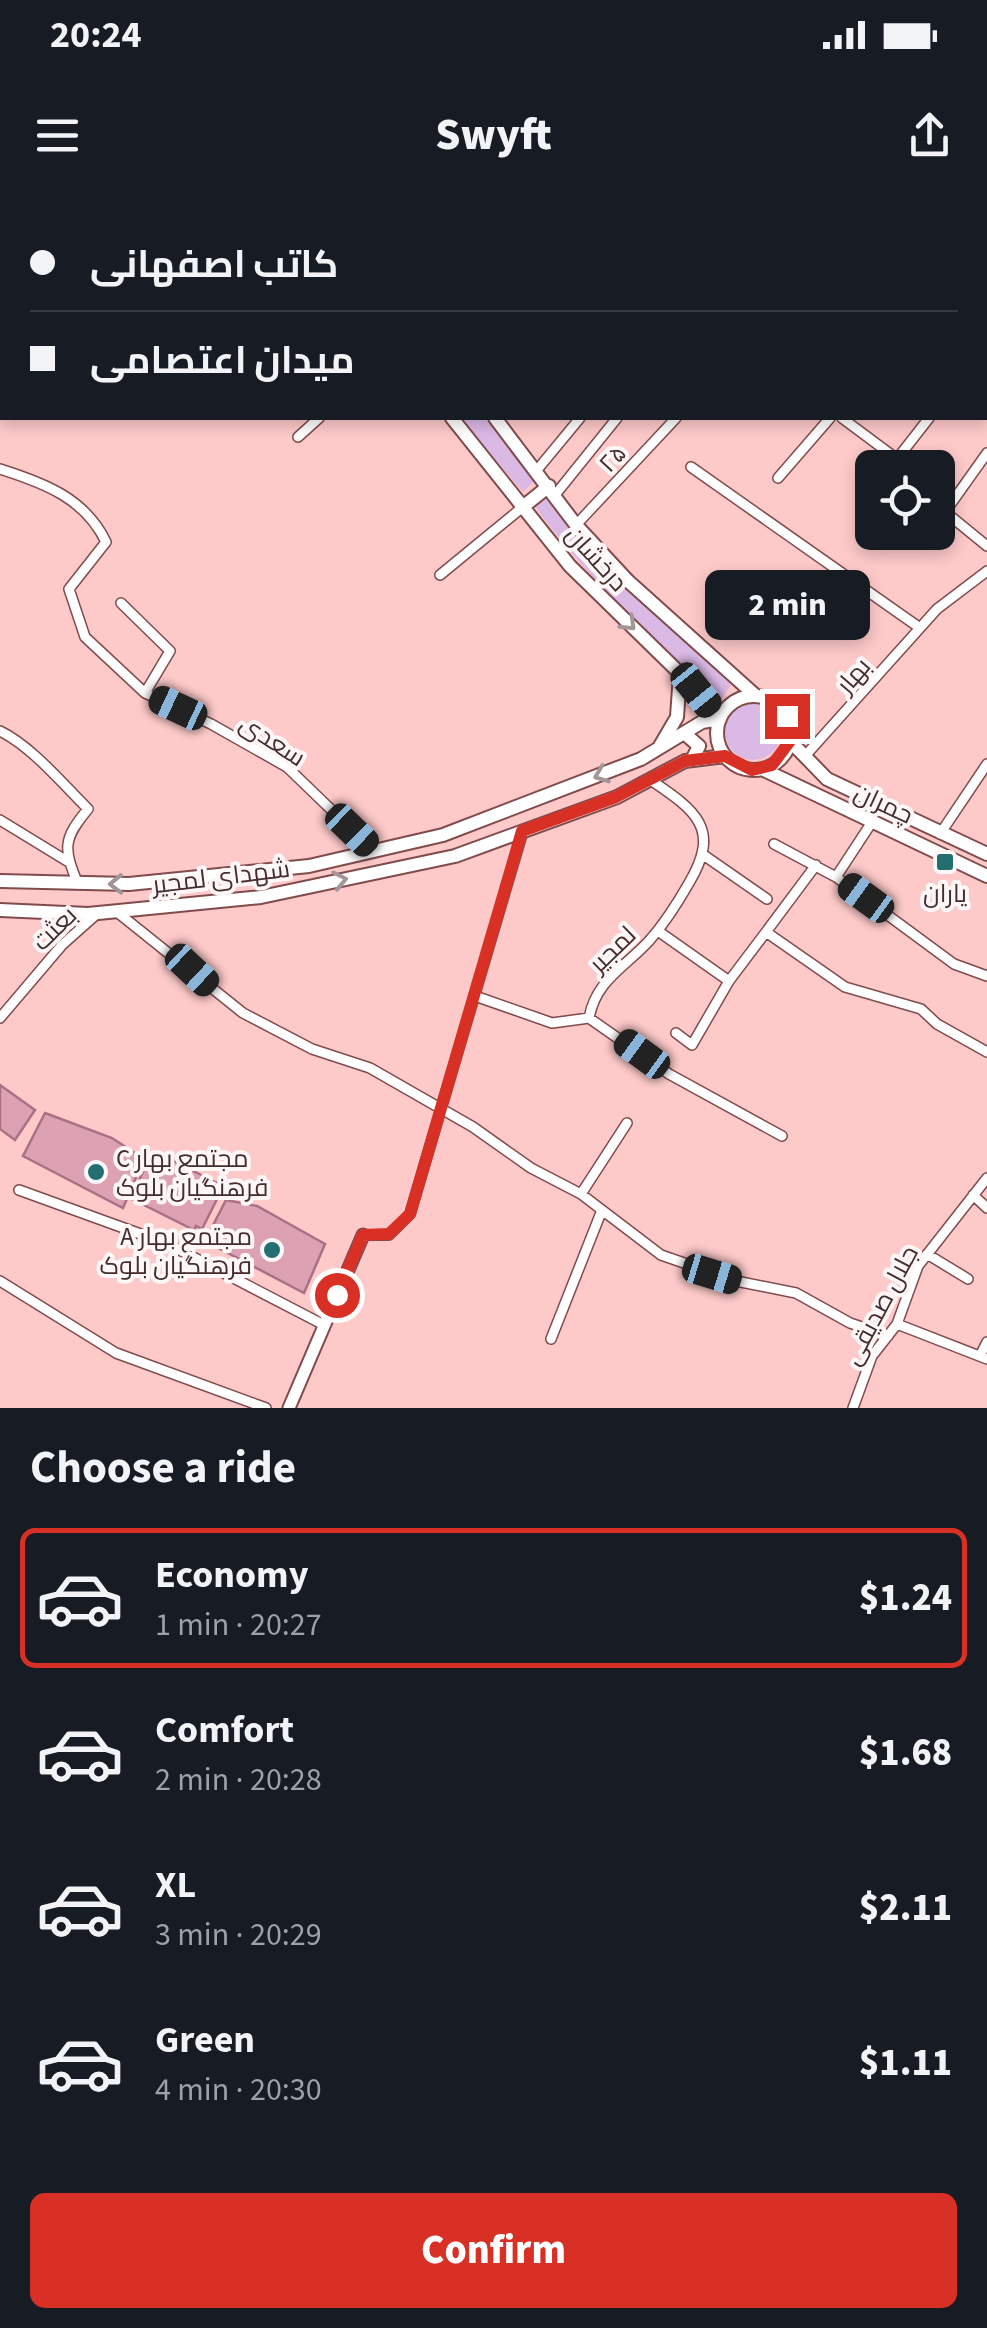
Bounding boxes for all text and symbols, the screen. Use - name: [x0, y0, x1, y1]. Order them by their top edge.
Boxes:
- text: 20:24: [50, 8, 142, 62]
- text: Swyft: [435, 103, 552, 167]
- icon: menu: [30, 108, 85, 163]
- icon: share: [902, 108, 957, 163]
- text: کاتب اصفهانی: [90, 238, 338, 292]
- text: میدان اعتصامی: [90, 334, 355, 388]
- street label: ۲۵: [590, 437, 635, 481]
- map controls: [855, 450, 955, 550]
- button: locate: [855, 450, 955, 550]
- street label: درخشان: [557, 518, 636, 600]
- callout: 2 min: [704, 571, 870, 641]
- text: 2 min: [748, 582, 827, 628]
- one-way arrow: [617, 612, 635, 630]
- street label: بهار: [827, 650, 880, 703]
- car: [665, 657, 727, 723]
- car: [144, 682, 212, 734]
- route end: [765, 694, 810, 739]
- street label: سعدی: [232, 706, 313, 776]
- one-way arrow: [593, 763, 610, 783]
- street label: چمران: [848, 775, 919, 833]
- car: [320, 798, 384, 862]
- street label: شهدای لمجیر: [148, 851, 292, 904]
- marker: یاران: [934, 851, 956, 873]
- car: [833, 868, 899, 928]
- one-way arrow: [331, 871, 348, 892]
- one-way arrow: [108, 873, 124, 894]
- place label: یاران: [923, 876, 967, 912]
- street label: بعثت: [24, 898, 85, 959]
- street label: لمجیر: [579, 918, 645, 983]
- car: [160, 939, 224, 1001]
- car: [609, 1024, 675, 1084]
- place label: C مجتمع بهار فرهنگیان بلوک: [116, 1141, 268, 1206]
- marker: C مجتمع بهار فرهنگیان بلوک: [85, 1161, 107, 1183]
- place label: A مجتمع بهار فرهنگیان بلوک: [100, 1219, 252, 1284]
- marker: A مجتمع بهار فرهنگیان بلوک: [261, 1239, 283, 1261]
- street label: جلال صدیقی: [834, 1239, 928, 1372]
- car: [679, 1251, 745, 1297]
- route start: [315, 1273, 360, 1318]
- text: Choose a ride: [30, 1436, 296, 1500]
- text: Economy: [155, 1548, 308, 1602]
- icon: car: [35, 1553, 125, 1643]
- text: $1.24: [859, 1571, 952, 1625]
- text: 1 min · 20:27: [155, 1602, 322, 1648]
- text: Comfort: [155, 1703, 294, 1757]
- icon: car: [35, 1708, 125, 1798]
- text: $1.68: [859, 1726, 952, 1780]
- text: 2 min · 20:28: [155, 1757, 322, 1803]
- text: XL: [155, 1858, 196, 1912]
- icon: car: [35, 1863, 125, 1953]
- text: $2.11: [859, 1881, 952, 1935]
- text: 3 min · 20:29: [155, 1912, 322, 1958]
- text: Green: [155, 2013, 255, 2067]
- icon: car: [35, 2018, 125, 2108]
- text: $1.11: [859, 2036, 952, 2090]
- text: 4 min · 20:30: [155, 2067, 322, 2113]
- button: Confirm: [30, 2193, 957, 2308]

